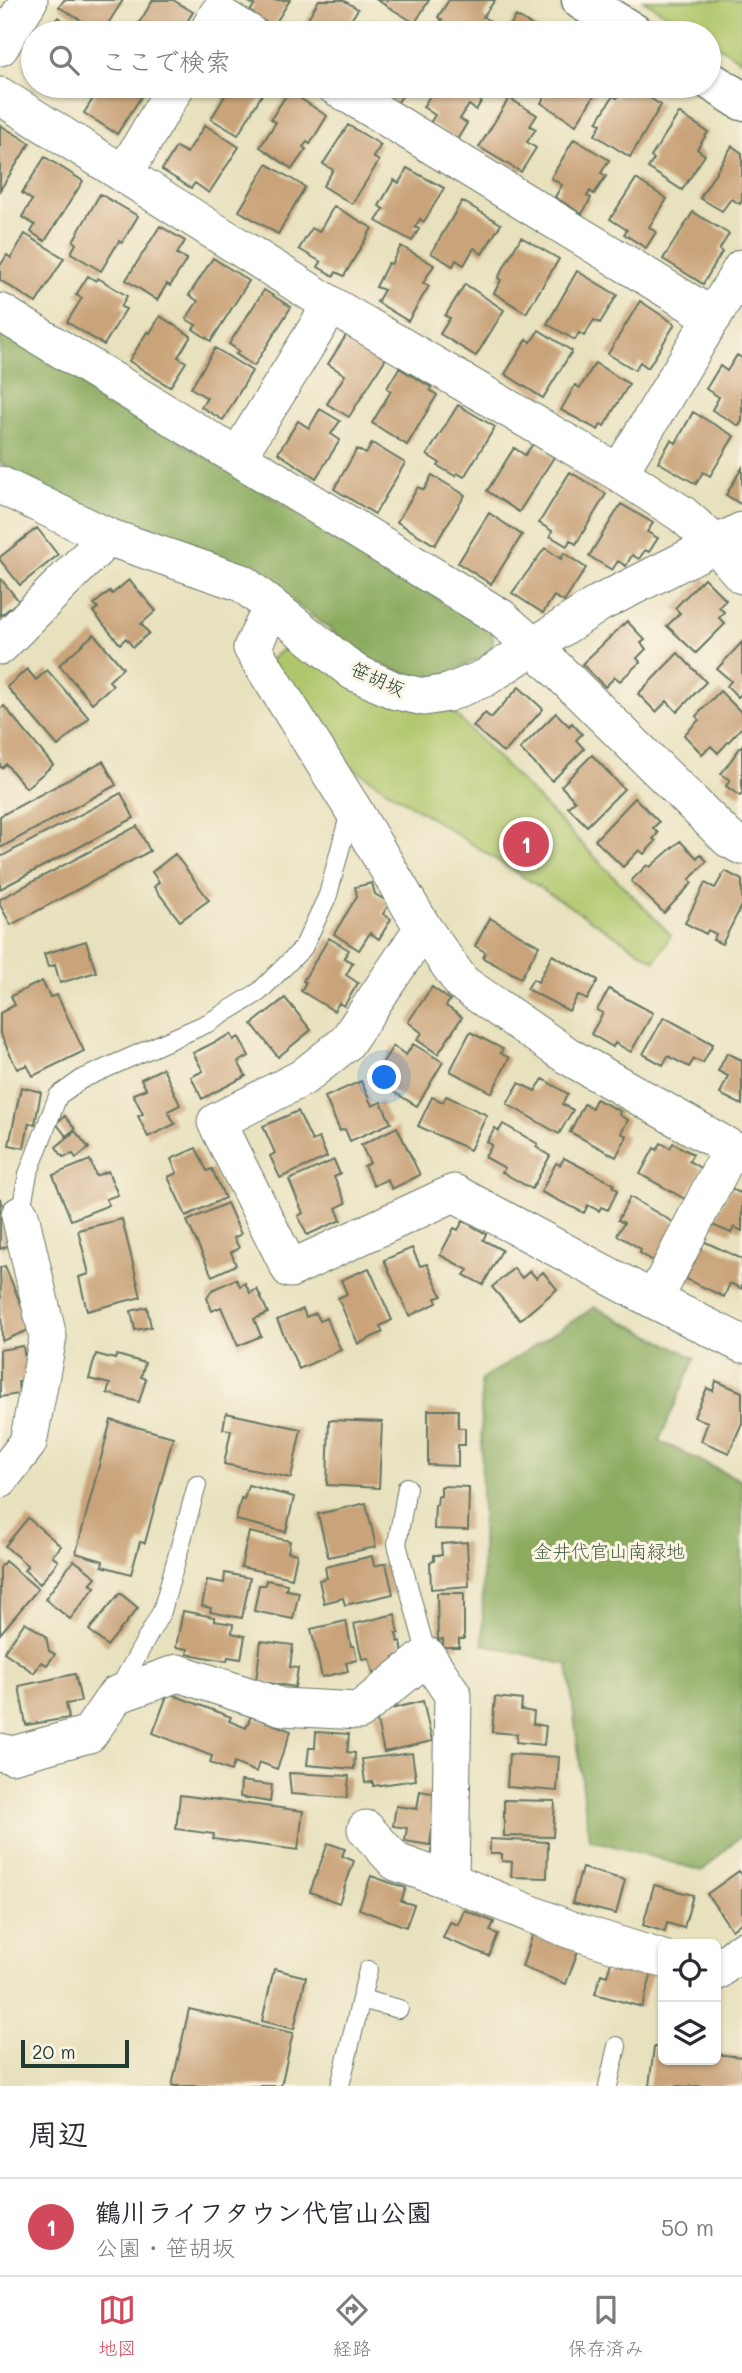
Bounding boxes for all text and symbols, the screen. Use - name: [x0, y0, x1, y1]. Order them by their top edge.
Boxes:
- search box: [21, 21, 721, 98]
- icon: search: [45, 41, 83, 79]
- text: ここで検索: [101, 44, 231, 78]
- street label: 笹胡坂: [347, 656, 409, 702]
- pin: 1: [503, 818, 549, 870]
- your location: [367, 1060, 401, 1094]
- park label: 金井代官山南緑地: [533, 1538, 685, 1563]
- map controls: [658, 1939, 721, 2065]
- button: locate: [658, 1939, 721, 2002]
- button: layers: [658, 2002, 721, 2065]
- scale bar: [21, 2037, 130, 2069]
- text: 20 m: [32, 2039, 76, 2064]
- text: 周辺: [28, 2113, 88, 2153]
- text: 鶴川ライフタウン代官山公園: [95, 2195, 432, 2229]
- text: 1: [46, 2212, 56, 2242]
- text: 50 m: [661, 2212, 714, 2242]
- text: 公園 · 笹胡坂: [95, 2232, 235, 2262]
- tab: 地図: [98, 2291, 136, 2360]
- tab: 経路: [333, 2291, 371, 2360]
- tab: 保存済み: [568, 2291, 644, 2360]

